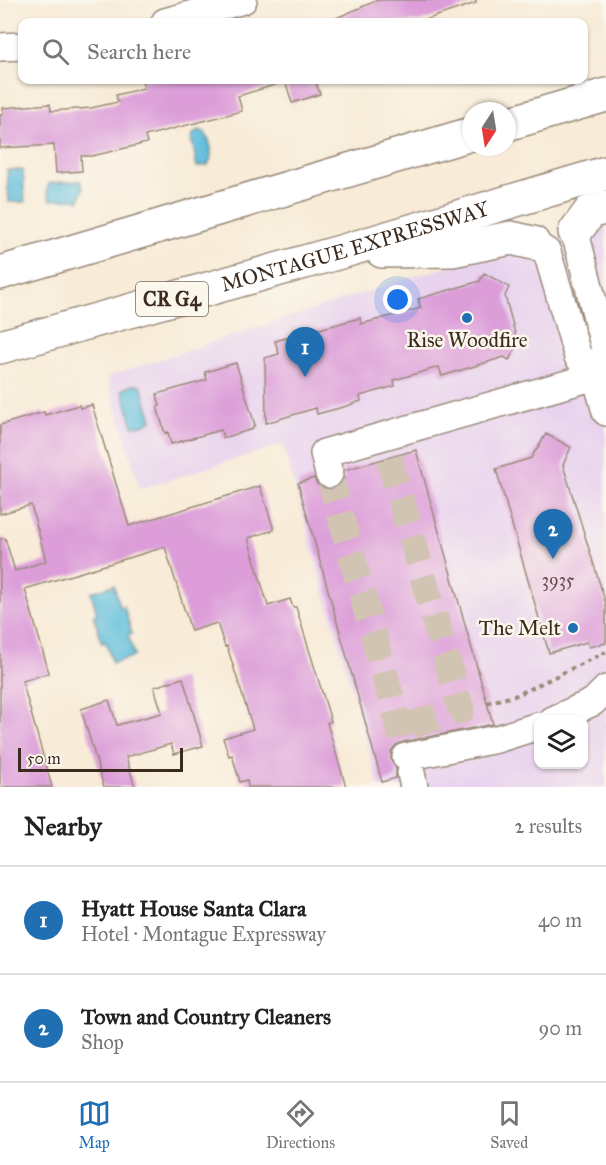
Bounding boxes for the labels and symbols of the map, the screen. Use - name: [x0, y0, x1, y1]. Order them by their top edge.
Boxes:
- north arrow: [462, 102, 516, 156]
- street label: MONTAGUE EXPRESSWAY: [218, 195, 493, 298]
- road number: CR G4: [136, 282, 208, 316]
- your location: [383, 285, 412, 314]
- marker: Rise Woodfire: [460, 311, 474, 325]
- place label: Rise Woodfire: [406, 327, 528, 353]
- pin: 1: [286, 328, 324, 377]
- pin: 2: [534, 510, 572, 559]
- house number: 3935: [542, 569, 575, 591]
- place label: The Melt: [479, 615, 562, 641]
- marker: The Melt: [566, 621, 580, 635]
- scale bar: [18, 745, 183, 772]

